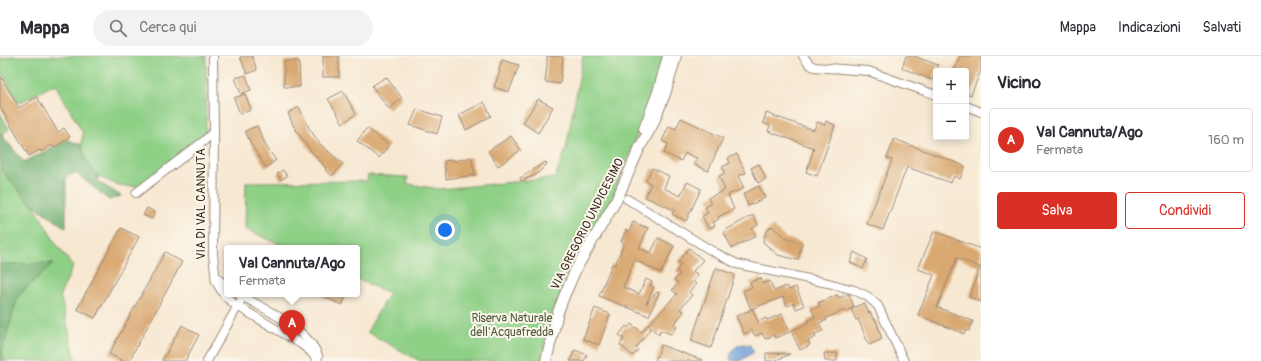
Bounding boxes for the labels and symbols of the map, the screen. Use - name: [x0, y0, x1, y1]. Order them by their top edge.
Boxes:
- street label: VIA DI VAL CANNUTA: [194, 148, 209, 260]
- street label: VIA GREGORIO UNDICESIMO: [548, 156, 627, 292]
- your location: [435, 220, 455, 240]
- pin: A: [279, 310, 305, 343]
- park label: Riserva Naturale dell'Acquafredda: [470, 311, 554, 340]

